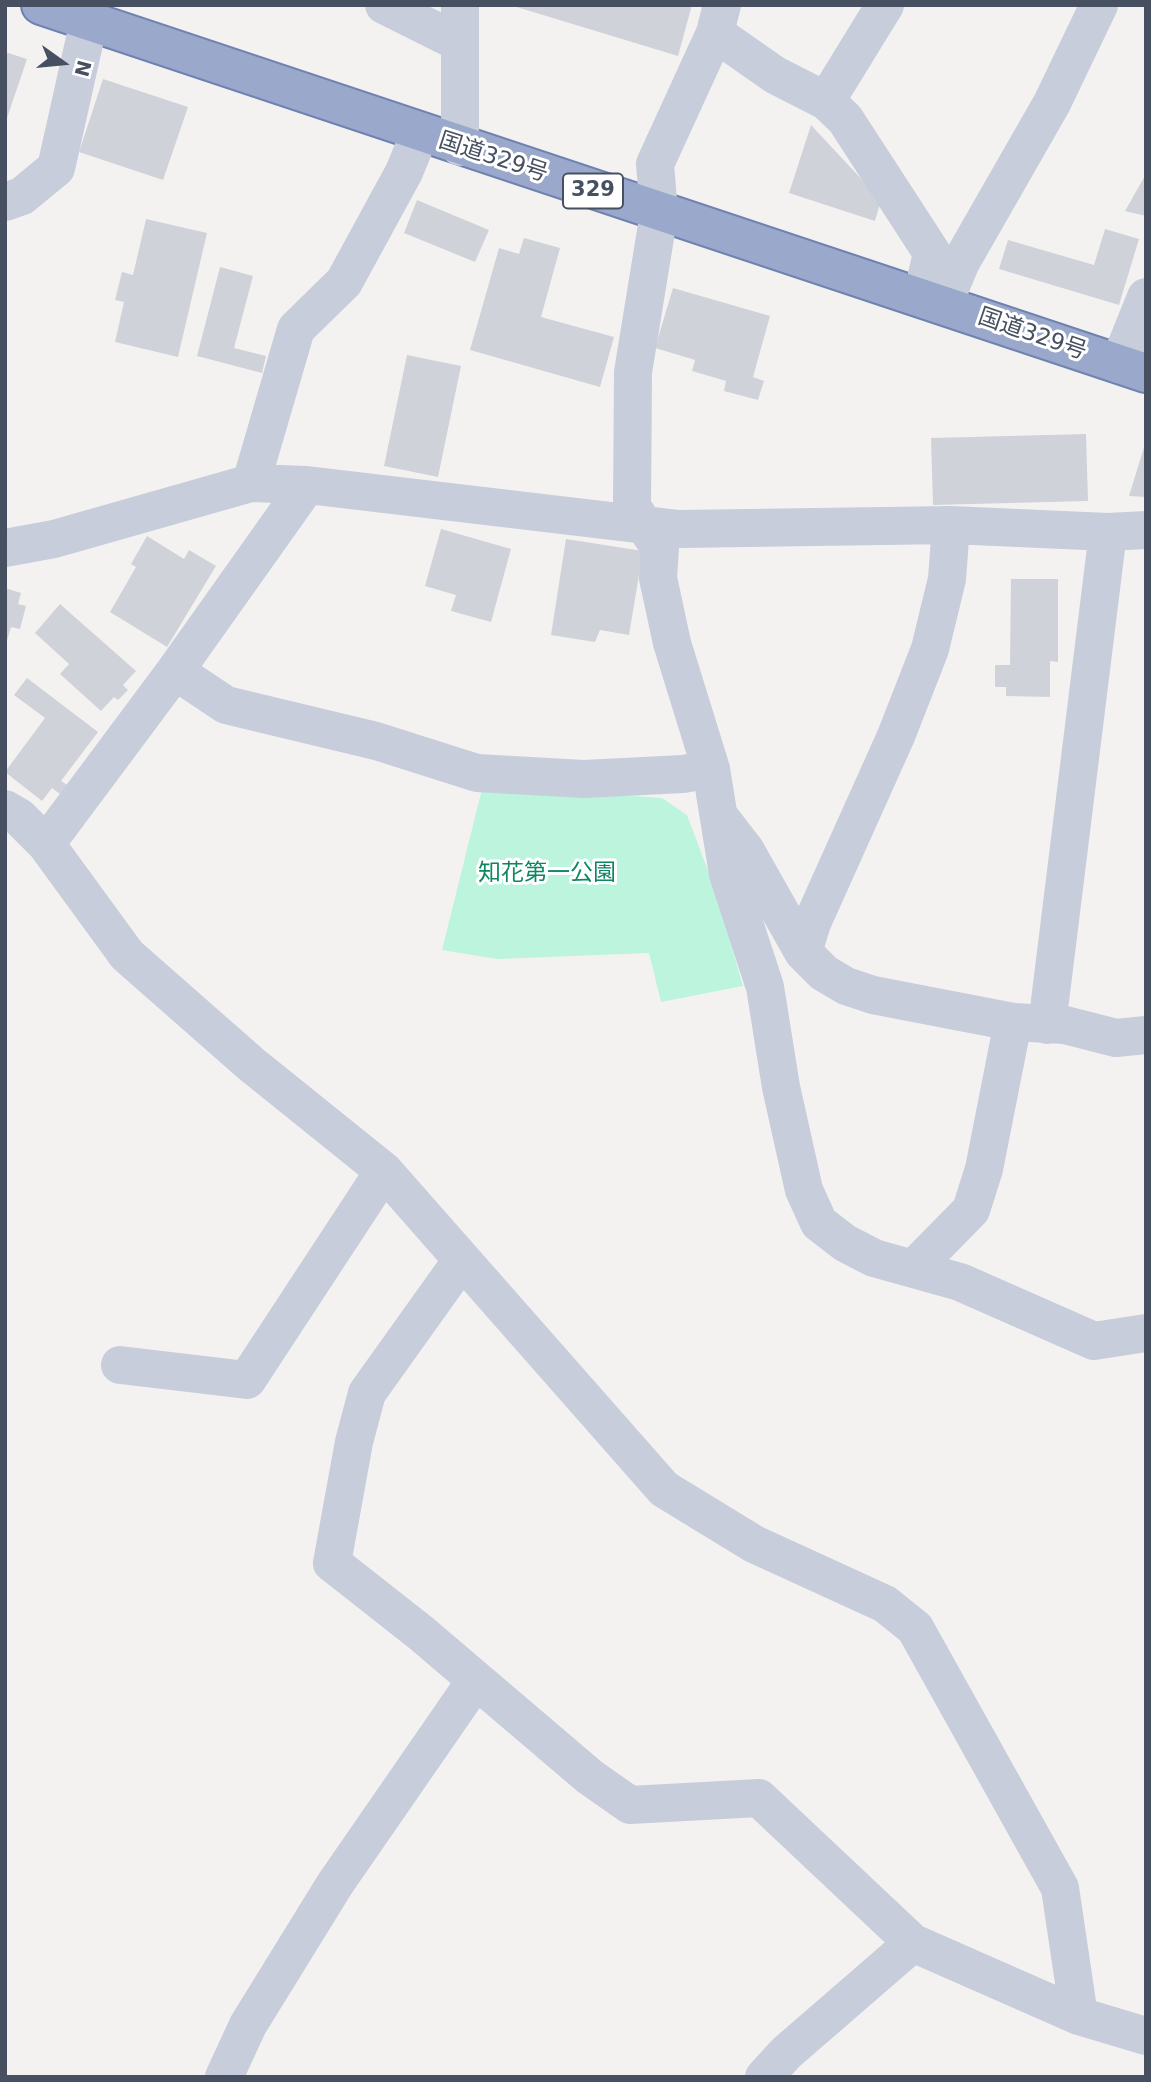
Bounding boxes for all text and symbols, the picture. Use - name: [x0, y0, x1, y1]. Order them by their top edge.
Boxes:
- north arrow: [28, 28, 98, 98]
- text: N: [71, 58, 96, 79]
- street label: 国道329号: [435, 127, 551, 189]
- road number: 329: [563, 174, 623, 208]
- street label: 国道329号: [974, 304, 1090, 366]
- park label: 知花第一公園: [478, 860, 616, 888]

